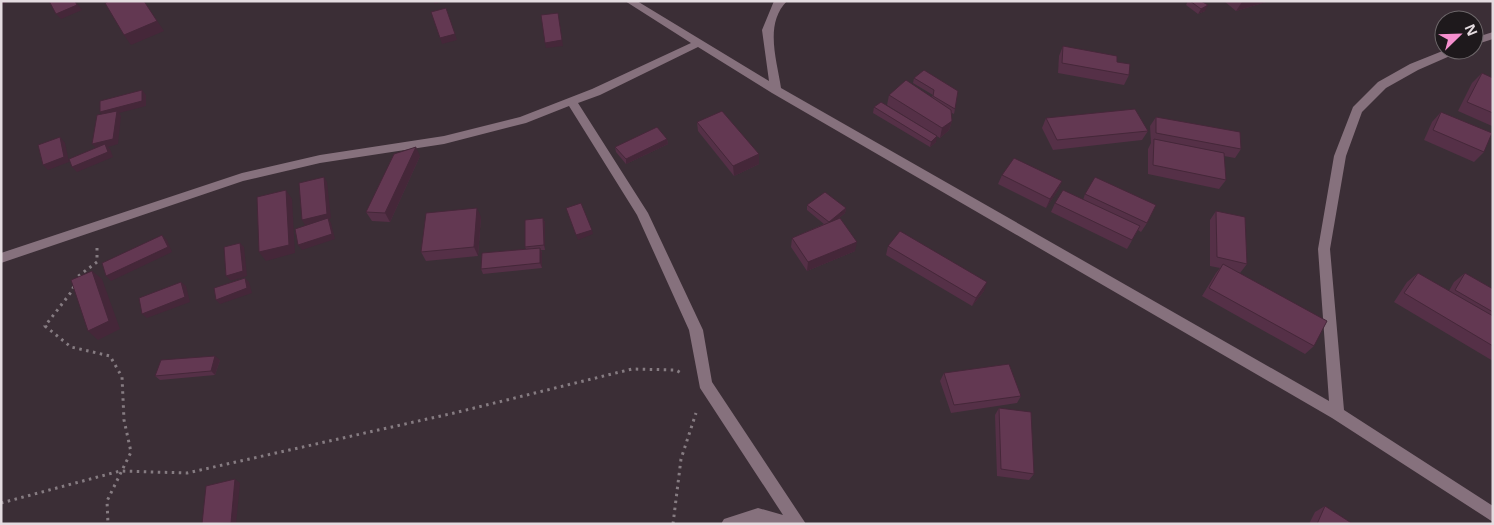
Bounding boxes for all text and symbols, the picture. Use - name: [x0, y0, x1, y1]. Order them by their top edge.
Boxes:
- north arrow: [1434, 10, 1484, 60]
- text: N: [1460, 21, 1482, 39]

